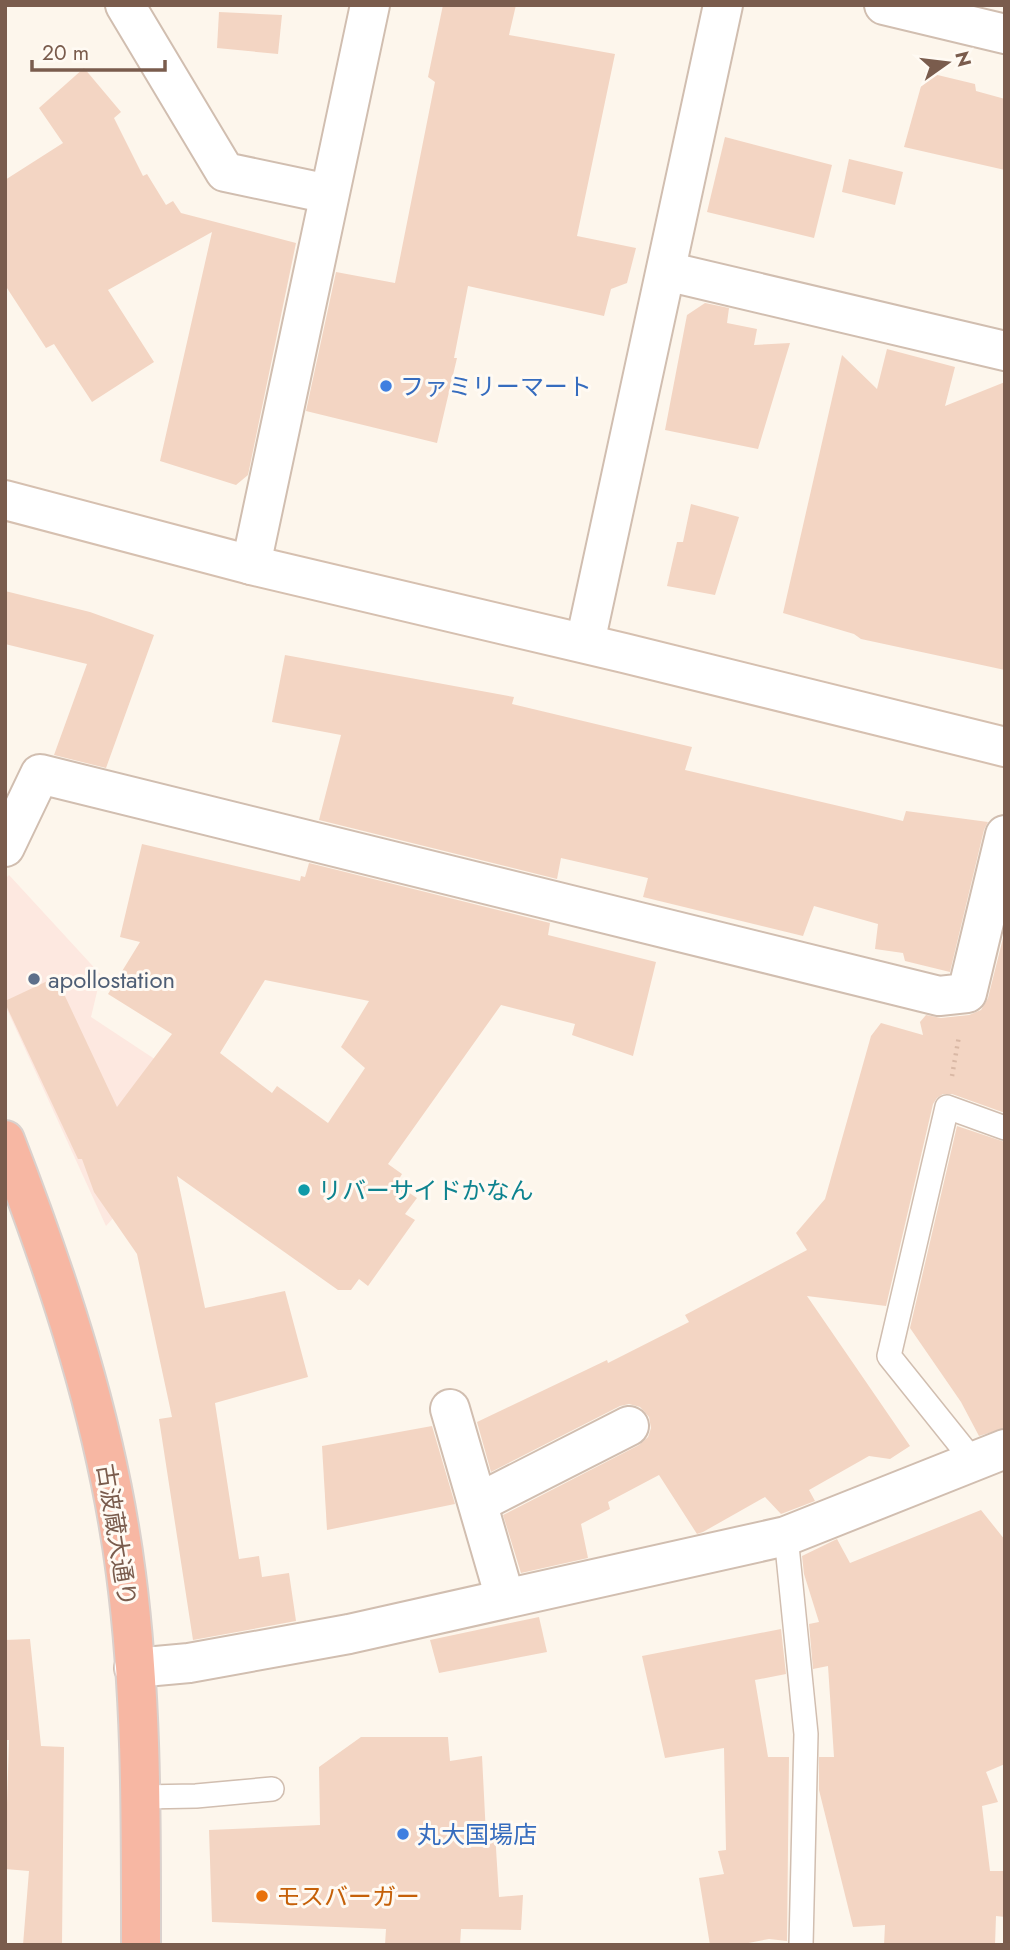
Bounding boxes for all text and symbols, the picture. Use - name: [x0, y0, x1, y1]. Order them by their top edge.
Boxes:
- scale bar: [32, 28, 164, 72]
- north arrow: [912, 28, 982, 98]
- text: 20 m: [42, 38, 89, 68]
- text: N: [948, 48, 978, 70]
- place label: ファミリーマート: [400, 369, 592, 404]
- marker: ファミリーマート: [378, 378, 394, 394]
- place label: apollostation: [48, 962, 175, 997]
- marker: apollostation: [26, 971, 42, 987]
- place label: リバーサイドかなん: [318, 1173, 534, 1208]
- marker: リバーサイドかなん: [296, 1182, 312, 1198]
- street label: 古波蔵大通り: [88, 1461, 146, 1609]
- place label: 丸大国場店: [417, 1817, 537, 1852]
- marker: 丸大国場店: [395, 1826, 411, 1842]
- place label: モスバーガー: [276, 1879, 420, 1914]
- marker: モスバーガー: [254, 1888, 270, 1904]

